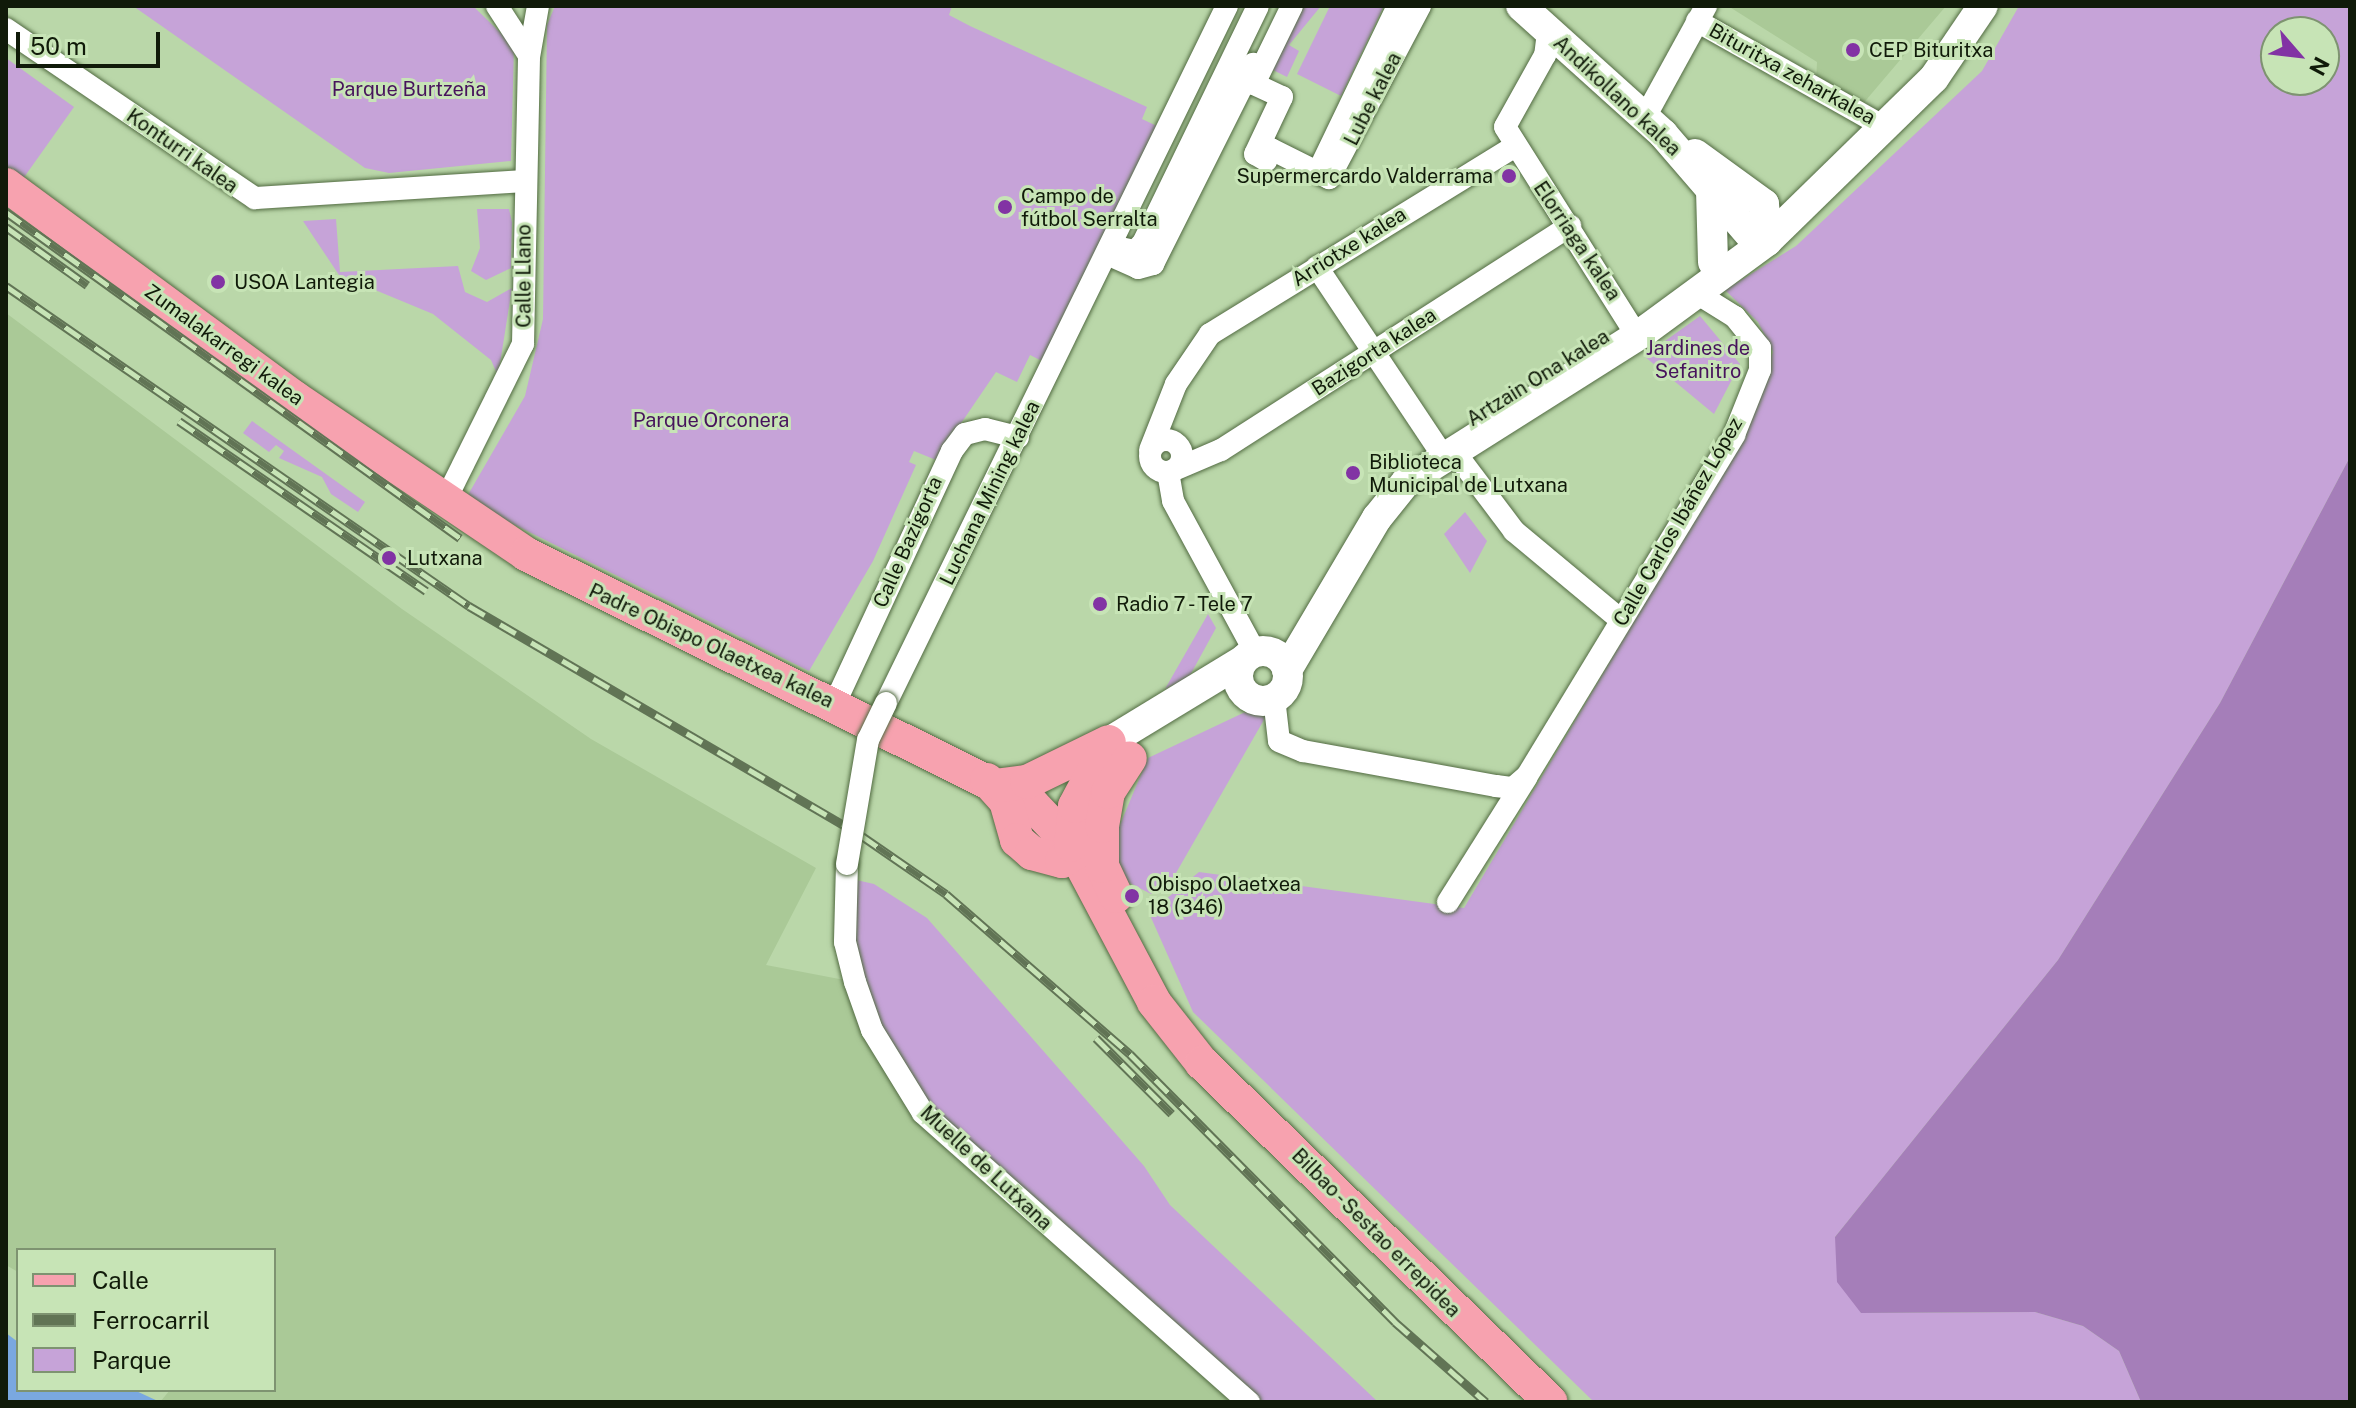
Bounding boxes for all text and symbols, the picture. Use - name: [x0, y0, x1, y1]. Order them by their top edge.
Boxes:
- scale bar: [20, 16, 164, 66]
- north arrow: [2260, 16, 2340, 96]
- street label: Bituritxa zeharkalea: [1705, 18, 1879, 130]
- street label: Andikollano kalea: [1548, 31, 1686, 161]
- text: 50 m: [30, 32, 87, 60]
- place label: CEP Bituritxa: [1869, 38, 1993, 62]
- marker: CEP Bituritxa: [1844, 41, 1862, 59]
- street label: Lube kalea: [1339, 48, 1407, 150]
- text: N: [2304, 53, 2335, 80]
- park label: Parque Burtzeña: [332, 77, 486, 101]
- street label: Konturri kalea: [122, 104, 242, 198]
- place label: Supermercardo Valderrama: [1236, 164, 1493, 188]
- marker: Supermercardo Valderrama: [1500, 167, 1518, 185]
- street label: Elorriaga kalea: [1528, 177, 1626, 305]
- place label: Campo de fútbol Serralta: [1021, 184, 1158, 231]
- marker: Campo de fútbol Serralta: [996, 198, 1014, 216]
- street label: Arriotxe kalea: [1287, 202, 1411, 292]
- street label: Calle Llano: [512, 224, 536, 328]
- place label: USOA Lantegia: [234, 270, 375, 294]
- marker: USOA Lantegia: [209, 273, 227, 291]
- street label: Zumalakarregi kalea: [140, 279, 308, 411]
- street label: Bazigorta kalea: [1307, 303, 1441, 401]
- street label: Artzain Ona kalea: [1462, 324, 1614, 432]
- park label: Jardines de Sefanitro: [1646, 336, 1750, 383]
- street label: Luchana Mining kalea: [935, 397, 1045, 589]
- park label: Parque Orconera: [633, 408, 789, 432]
- street label: Calle Carlos Ibáñez López: [1608, 413, 1748, 631]
- place label: Biblioteca Municipal de Lutxana: [1369, 450, 1568, 497]
- marker: Biblioteca Municipal de Lutxana: [1344, 464, 1362, 482]
- street label: Calle Bazigorta: [868, 473, 948, 611]
- place label: Lutxana: [407, 546, 483, 570]
- marker: Lutxana: [378, 547, 400, 569]
- street label: Padre Obispo Olaetxea kalea: [585, 579, 837, 713]
- place label: Radio 7 - Tele 7: [1116, 592, 1258, 616]
- marker: Radio 7 - Tele 7: [1091, 595, 1109, 613]
- place label: Obispo Olaetxea 18 (346): [1148, 872, 1301, 919]
- marker: Obispo Olaetxea 18 (346): [1123, 887, 1141, 905]
- street label: Muelle de Lutxana: [915, 1101, 1057, 1235]
- street label: Bilbao - Sestao errepidea: [1285, 1142, 1467, 1324]
- legend: [16, 1248, 276, 1392]
- text: Calle: [92, 1266, 149, 1294]
- text: Ferrocarril: [92, 1306, 210, 1334]
- text: Parque: [92, 1346, 171, 1374]

